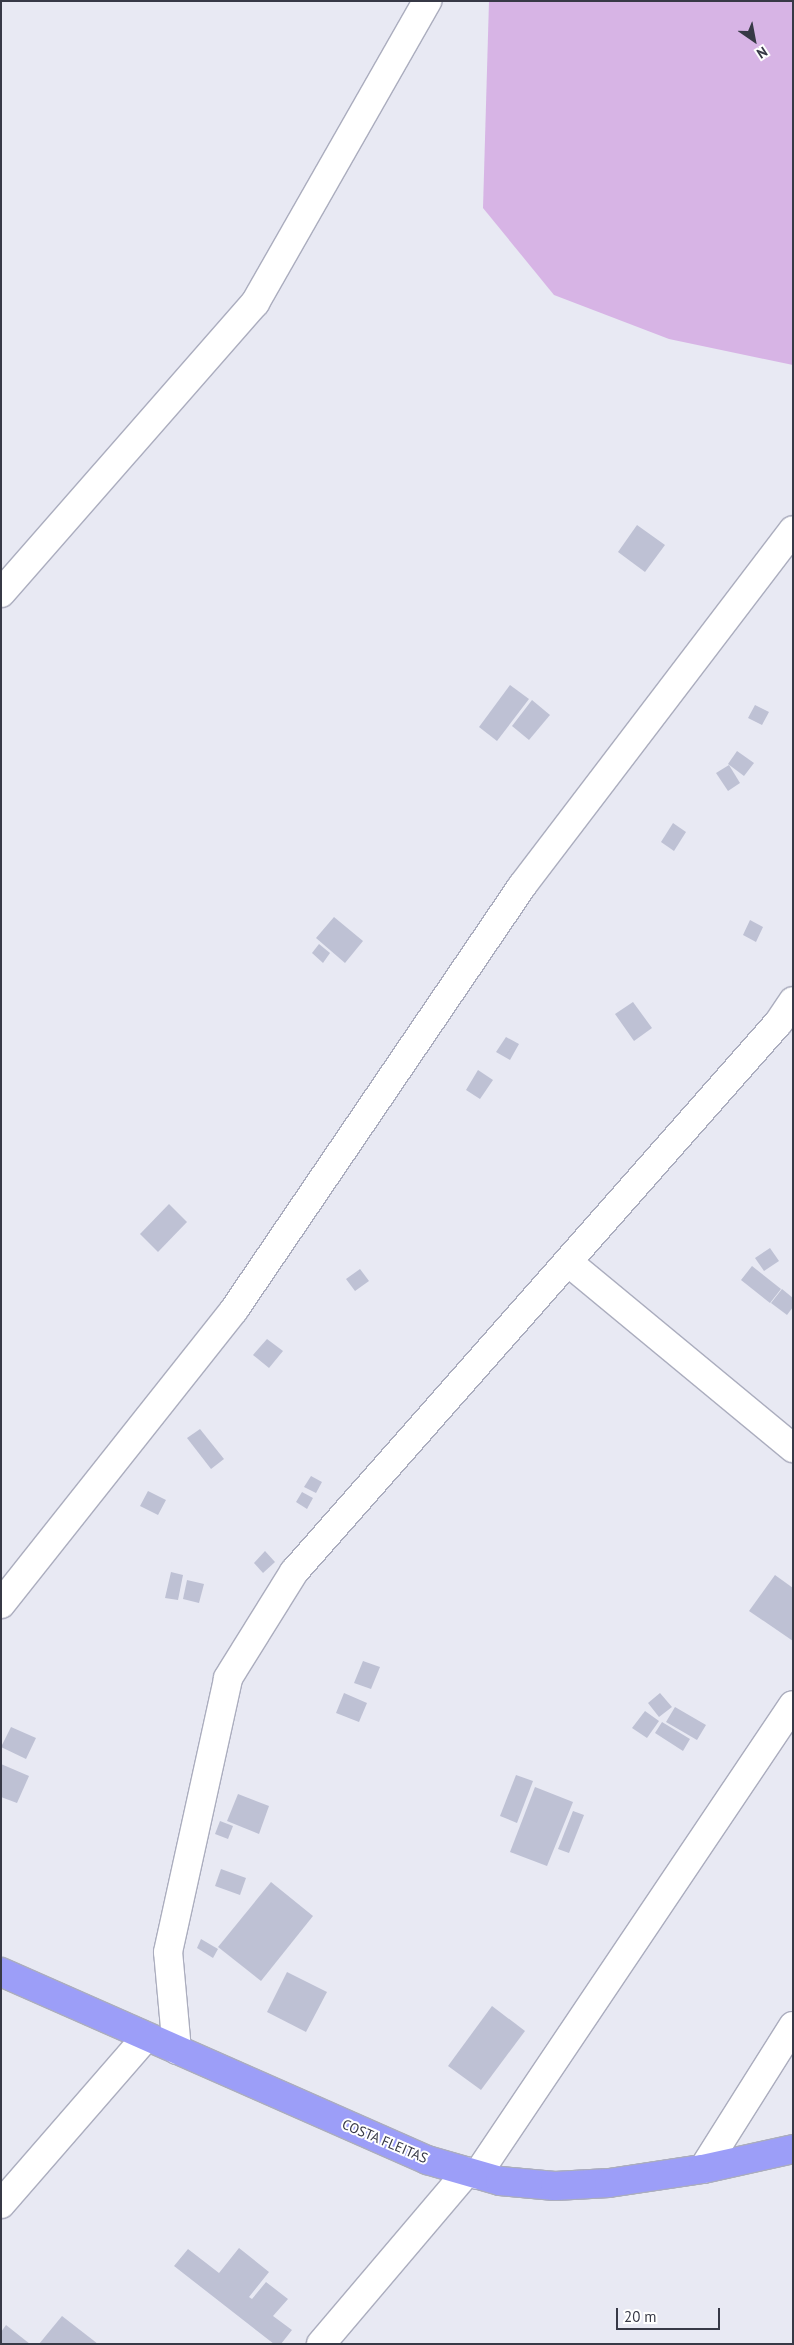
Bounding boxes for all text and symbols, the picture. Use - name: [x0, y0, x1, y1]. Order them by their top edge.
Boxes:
- north arrow: [729, 15, 779, 65]
- text: N: [753, 43, 771, 63]
- street label: COSTA FLEITAS: [339, 2115, 431, 2167]
- scale bar: [619, 2298, 723, 2330]
- text: 20 m: [624, 2307, 657, 2326]

